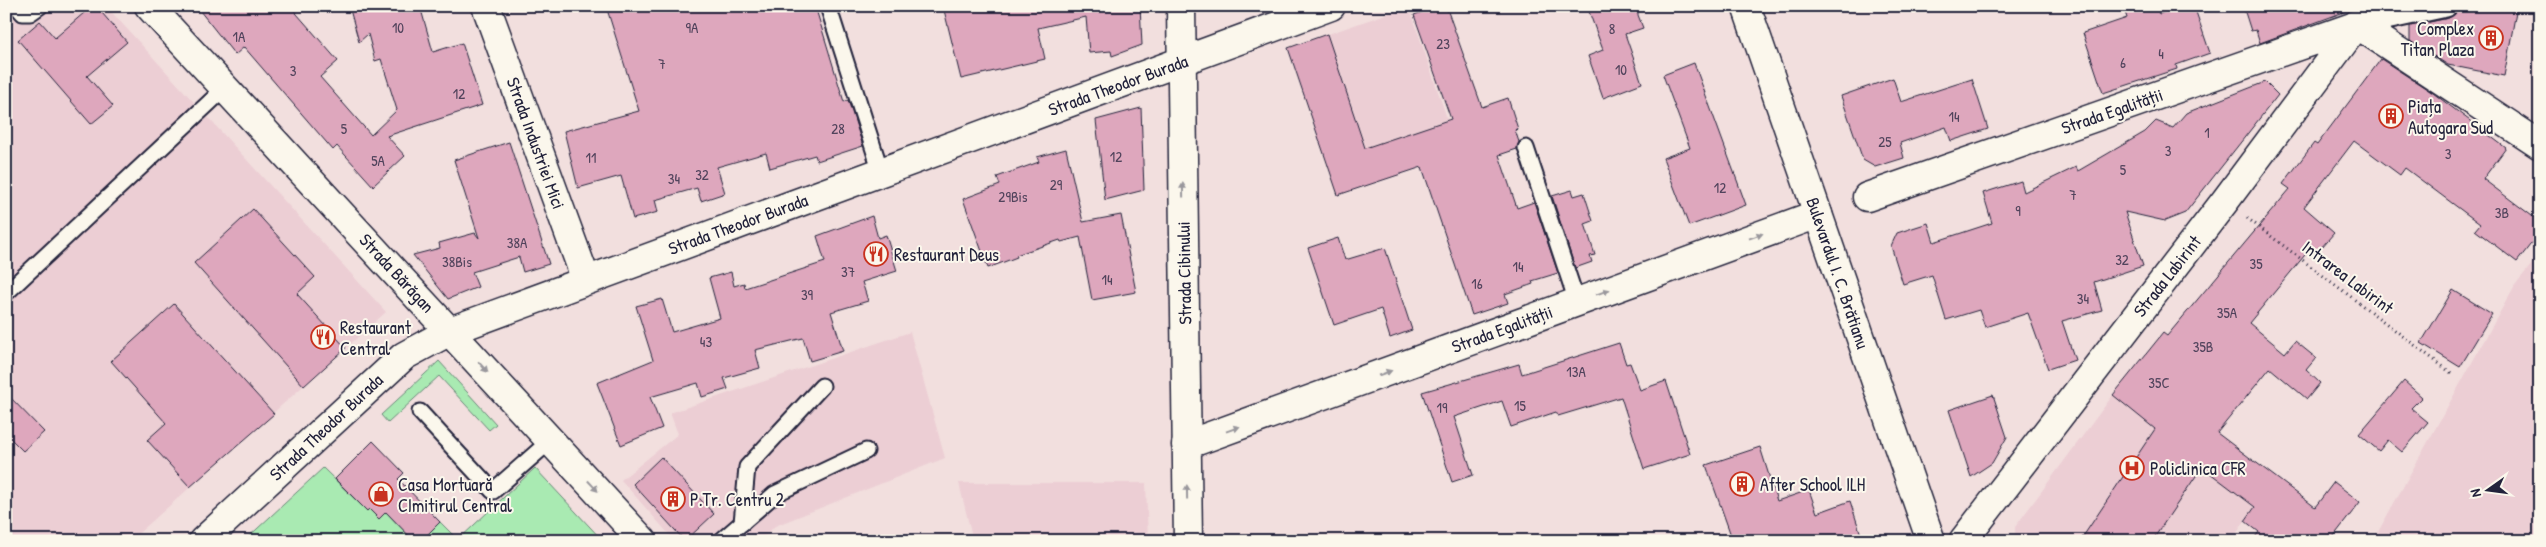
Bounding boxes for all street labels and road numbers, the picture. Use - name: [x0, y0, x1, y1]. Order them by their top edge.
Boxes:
- street label: Strada Theodor Burada: [1045, 48, 1191, 122]
- street label: Strada Industriei Mici: [501, 74, 571, 212]
- street label: Strada Egalității: [2058, 82, 2166, 140]
- street label: Strada Theodor Burada: [665, 187, 811, 261]
- street label: Bulevardul I. C. Brătianu: [1800, 194, 1876, 352]
- street label: Strada Cibinului: [1171, 221, 1197, 325]
- street label: Strada Bărăgan: [354, 228, 440, 318]
- street label: Strada Labirint: [2127, 229, 2207, 322]
- street label: Intrarea Labirint: [2297, 234, 2399, 320]
- street label: Strada Egalității: [1448, 299, 1556, 359]
- street label: Strada Theodor Burada: [264, 368, 388, 486]

